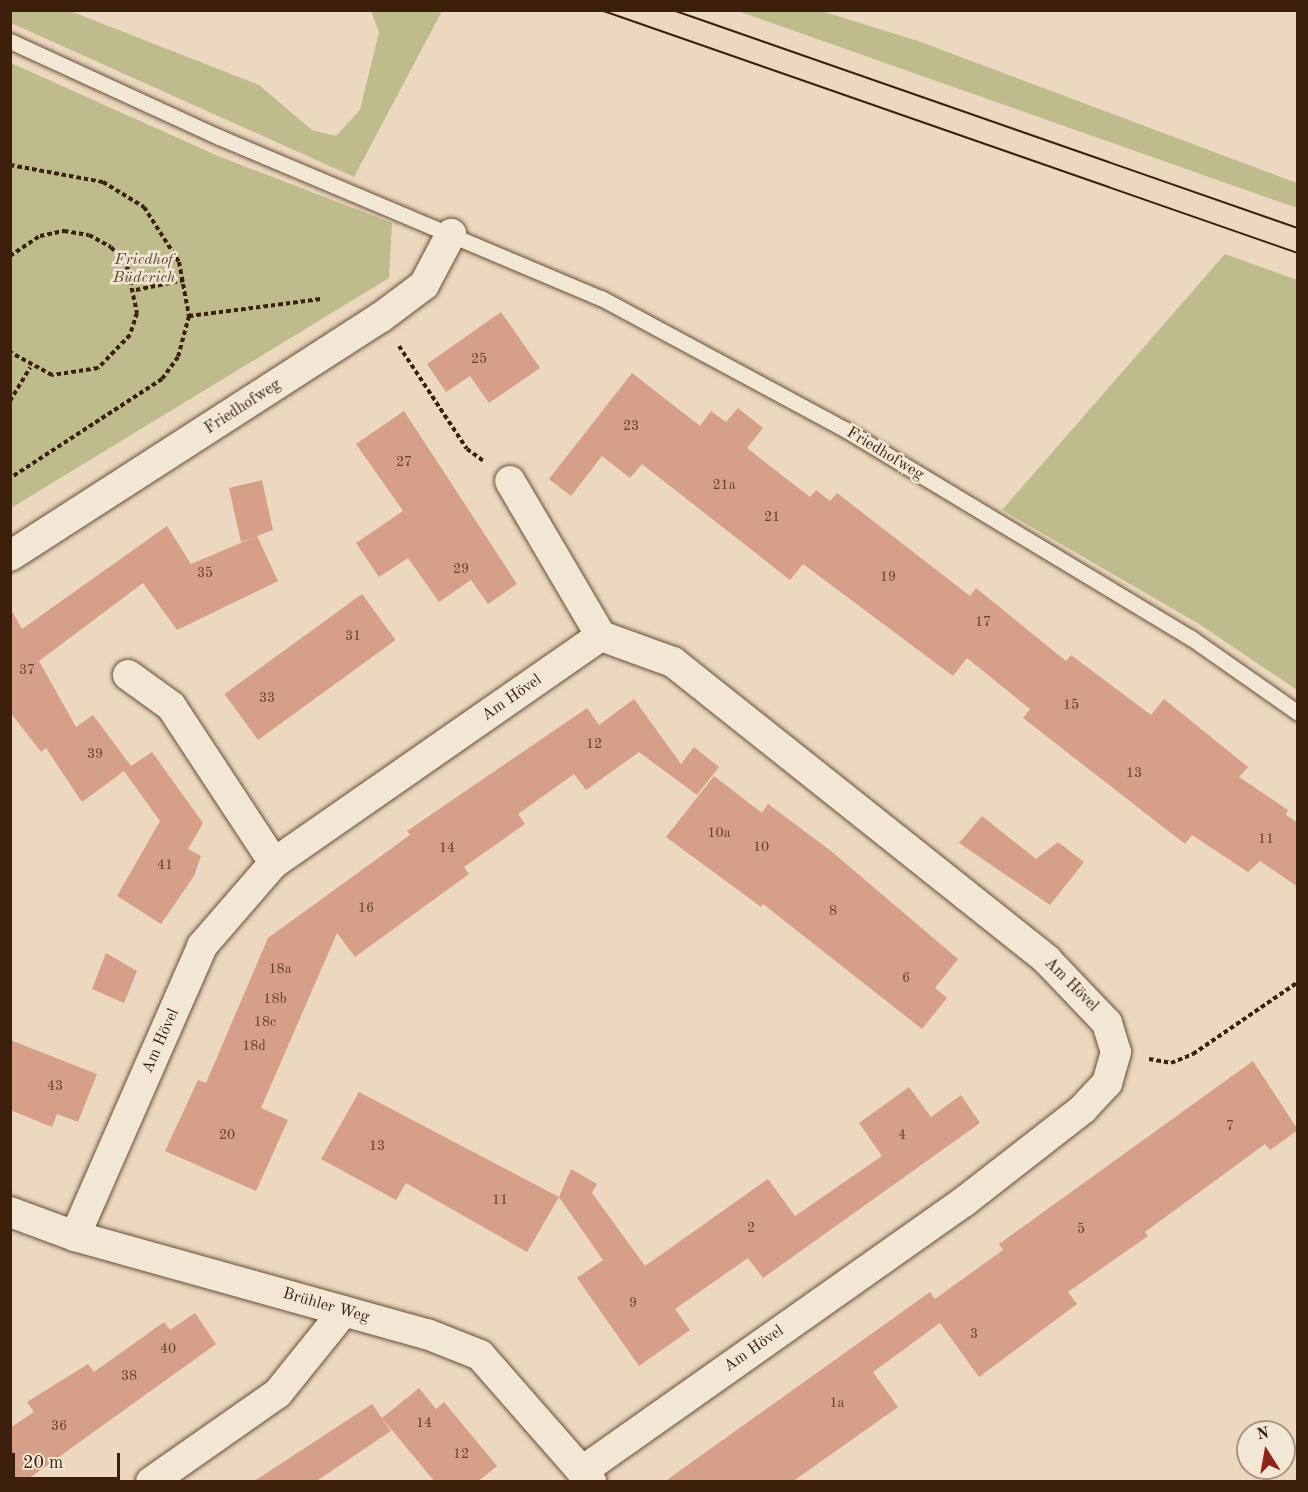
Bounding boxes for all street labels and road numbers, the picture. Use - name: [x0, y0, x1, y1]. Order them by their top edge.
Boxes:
- street label: Friedhofweg: [201, 375, 285, 439]
- street label: Friedhofweg: [843, 423, 927, 485]
- street label: Am Hövel: [478, 670, 546, 726]
- street label: Am Hövel: [1040, 954, 1102, 1016]
- street label: Am Hövel: [138, 1006, 184, 1076]
- street label: Brühler Weg: [281, 1284, 371, 1328]
- street label: Am Hövel: [720, 1321, 788, 1377]

